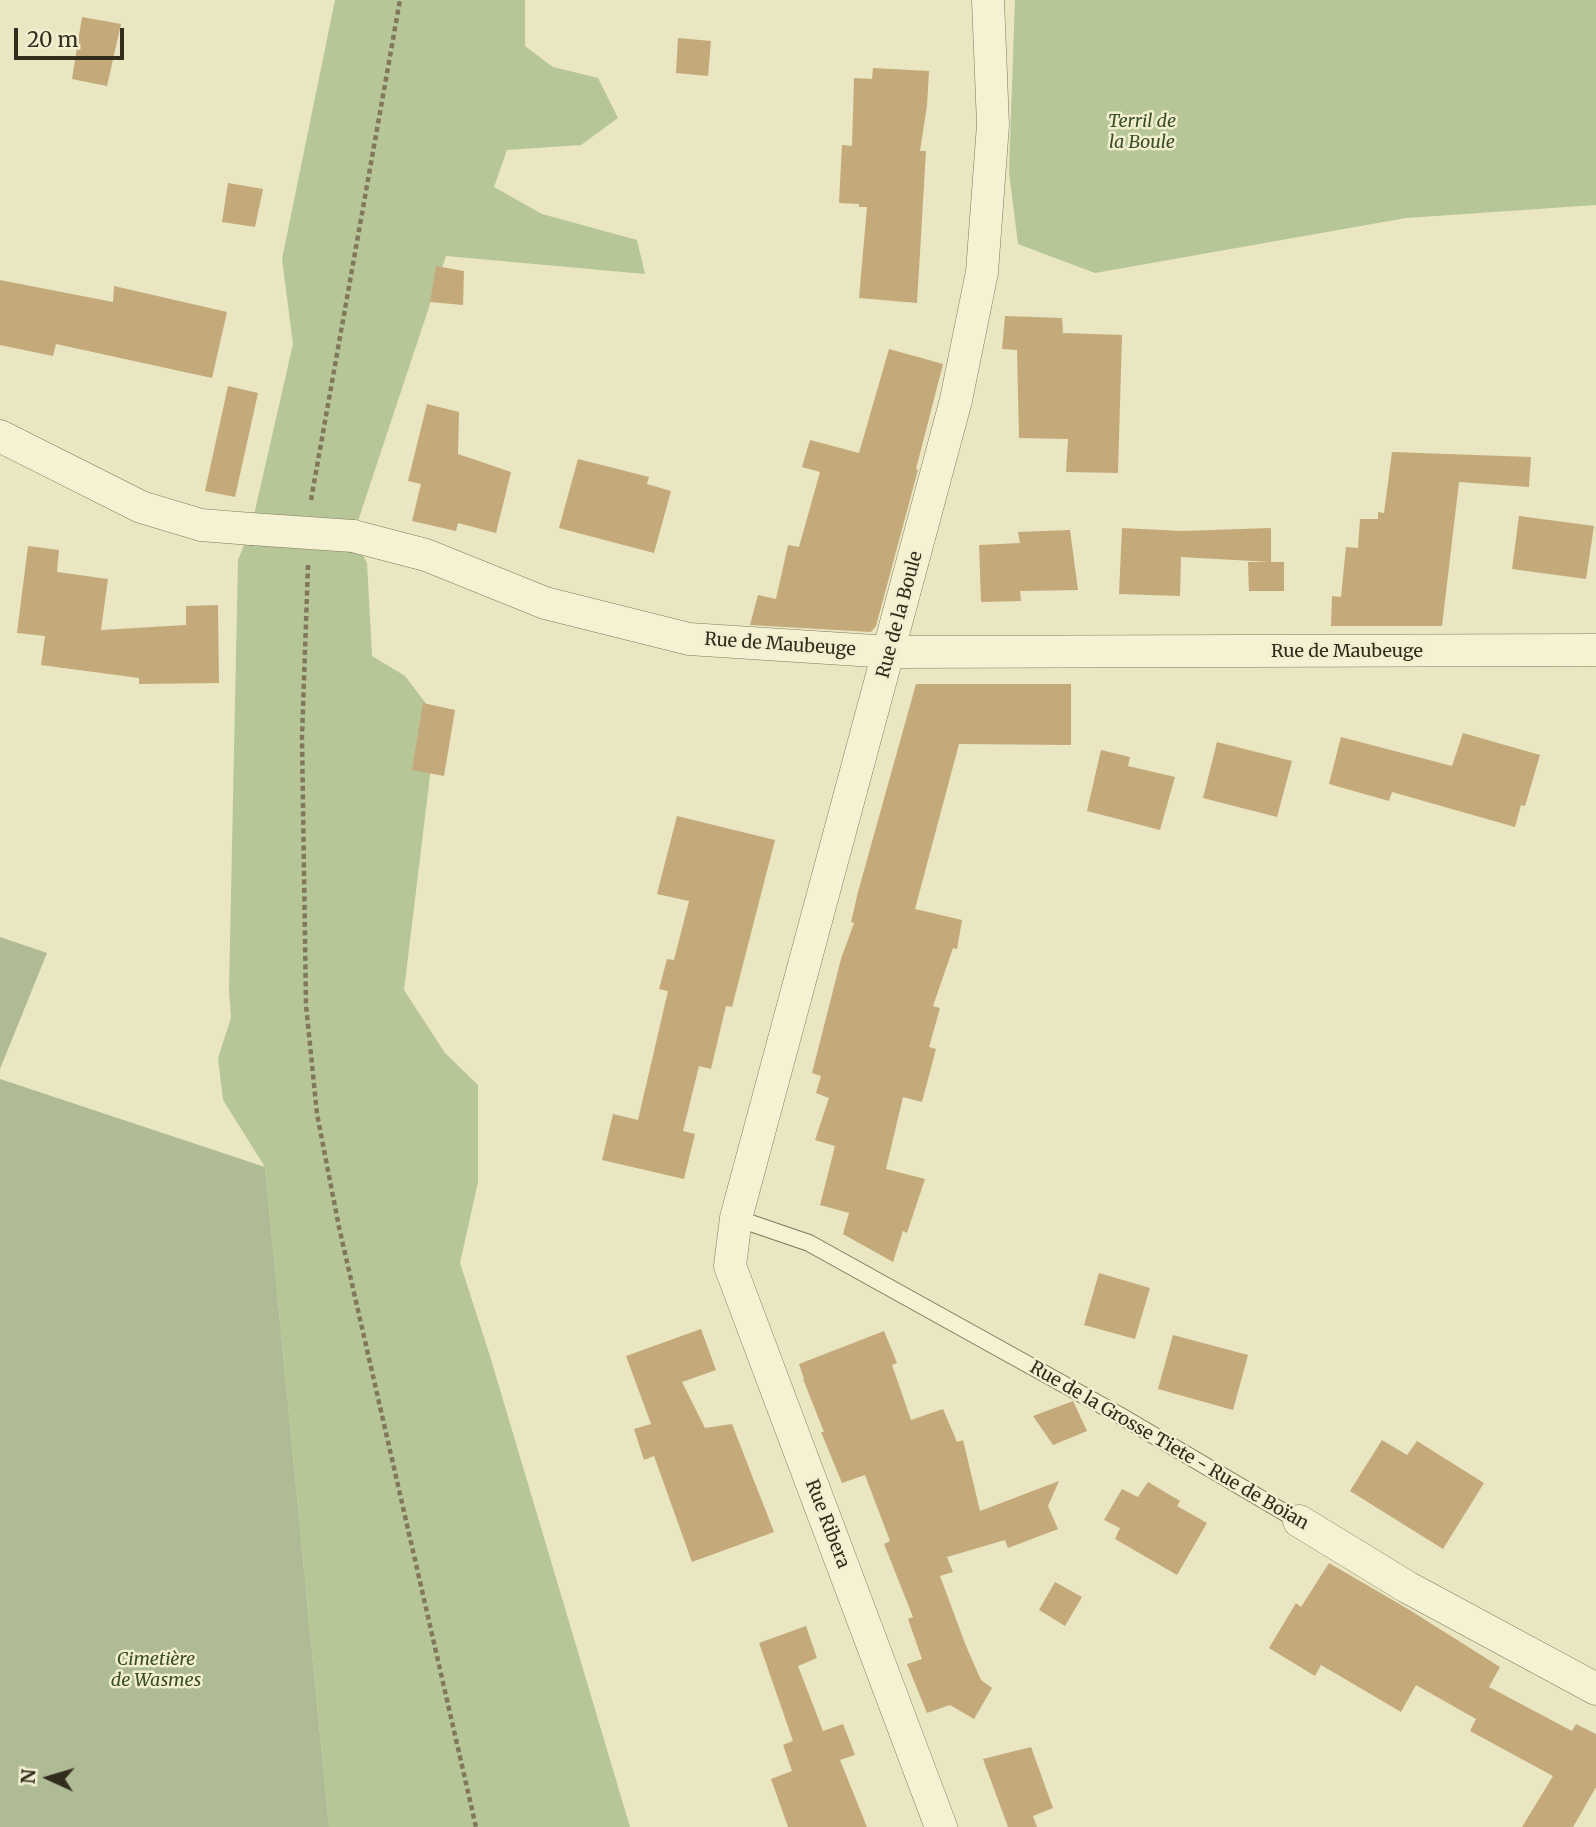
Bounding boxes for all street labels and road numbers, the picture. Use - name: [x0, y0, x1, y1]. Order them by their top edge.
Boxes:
- street label: Rue de la Boule: [873, 549, 927, 681]
- street label: Rue de Maubeuge: [703, 629, 857, 661]
- street label: Rue de Maubeuge: [1271, 641, 1423, 663]
- street label: Rue de la Grosse Tiete - Rue de Boïan: [1026, 1357, 1312, 1535]
- street label: Rue Ribera: [800, 1476, 854, 1572]

